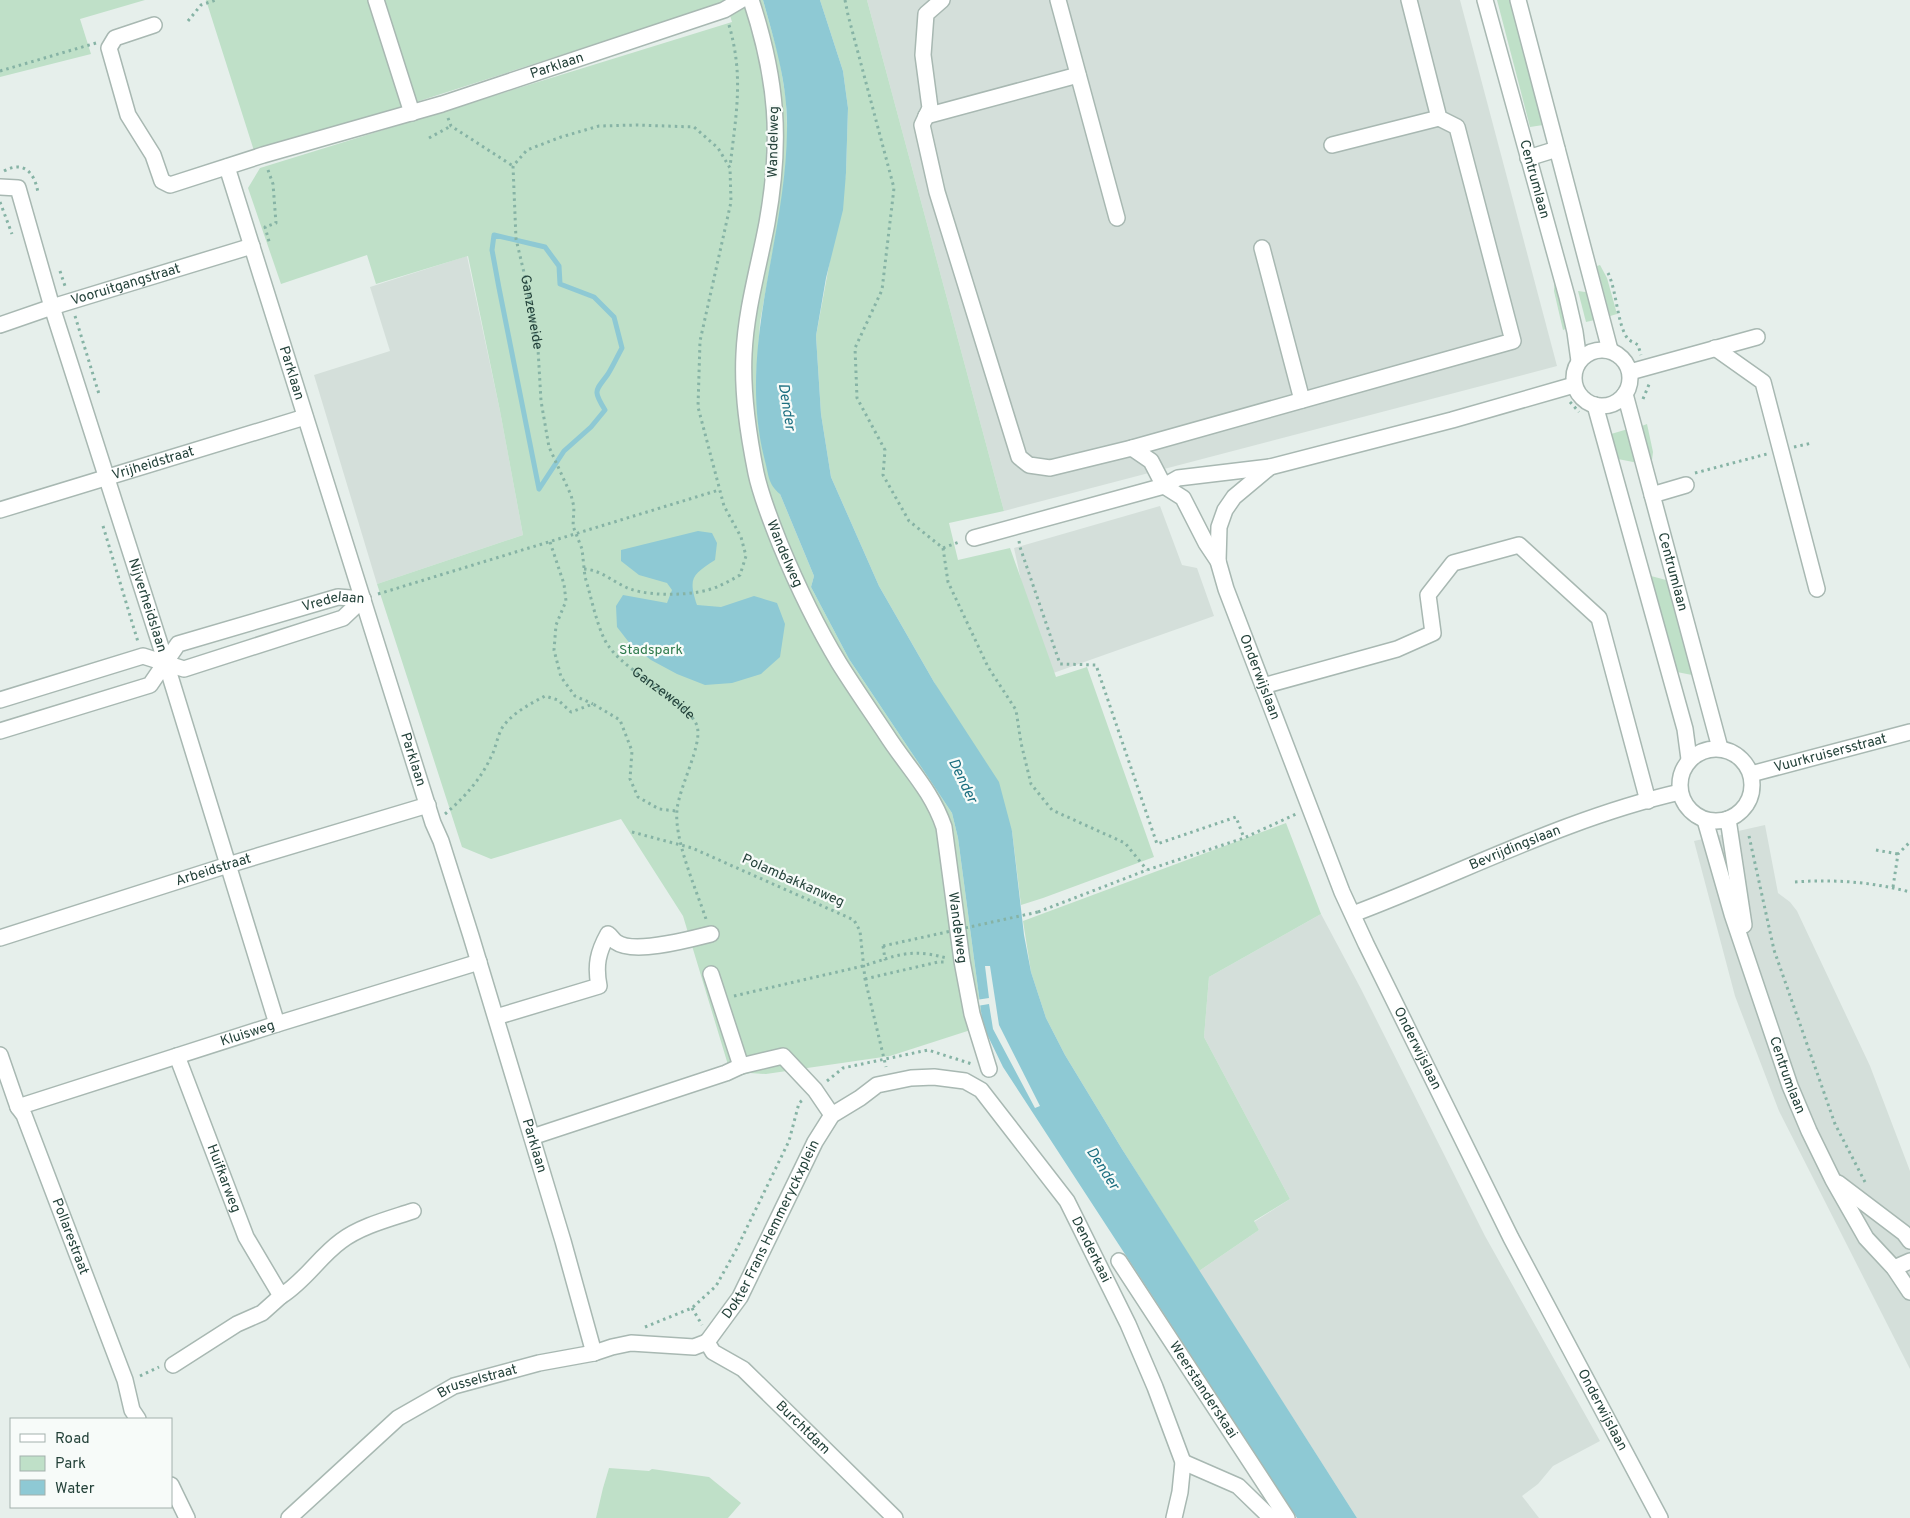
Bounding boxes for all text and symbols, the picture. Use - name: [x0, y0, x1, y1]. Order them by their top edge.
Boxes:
- street label: Parklaan: [528, 49, 586, 83]
- street label: Wandelweg: [765, 106, 783, 178]
- street label: Centrumlaan: [1516, 138, 1553, 221]
- street label: Vooruitgangstraat: [69, 260, 182, 309]
- street label: Ganzeweide: [516, 273, 546, 351]
- street label: Parklaan: [275, 344, 308, 402]
- water label: Dender: [773, 382, 799, 433]
- street label: Vrijheidstraat: [110, 443, 196, 484]
- street label: Wandelweg: [763, 518, 806, 590]
- street label: Centrumlaan: [1654, 530, 1691, 613]
- street label: Nijverheidslaan: [125, 556, 171, 654]
- street label: Vredelaan: [300, 589, 365, 616]
- street label: Onderwijslaan: [1236, 632, 1284, 722]
- park label: Stadspark: [619, 642, 683, 659]
- street label: Ganzeweide: [628, 663, 699, 723]
- street label: Parklaan: [397, 730, 429, 788]
- street label: Vuurkruisersstraat: [1772, 730, 1889, 776]
- water label: Dender: [943, 756, 982, 808]
- street label: Bevrijdingslaan: [1467, 821, 1563, 874]
- street label: Arbeidstraat: [173, 850, 253, 890]
- street label: Polambakkanweg: [739, 851, 847, 911]
- street label: Wandelweg: [944, 891, 971, 964]
- street label: Onderwijslaan: [1390, 1004, 1445, 1093]
- street label: Kluisweg: [218, 1017, 277, 1050]
- street label: Centrumlaan: [1765, 1034, 1809, 1116]
- street label: Parklaan: [518, 1117, 550, 1175]
- street label: Dokter Frans Hemmeryckxplein: [718, 1137, 823, 1322]
- street label: Huifkarweg: [203, 1142, 244, 1215]
- water label: Dender: [1081, 1144, 1124, 1195]
- street label: Pollarestraat: [48, 1196, 93, 1277]
- street label: Denderkaai: [1068, 1214, 1115, 1285]
- street label: Weerstanderskaai: [1165, 1338, 1241, 1442]
- street label: Brusselstraat: [434, 1361, 519, 1402]
- street label: Onderwijslaan: [1574, 1366, 1631, 1454]
- street label: Burchtdam: [772, 1397, 834, 1458]
- legend: [10, 1418, 172, 1508]
- text: Road: [55, 1430, 90, 1449]
- text: Park: [55, 1455, 86, 1474]
- text: Water: [55, 1480, 95, 1499]

